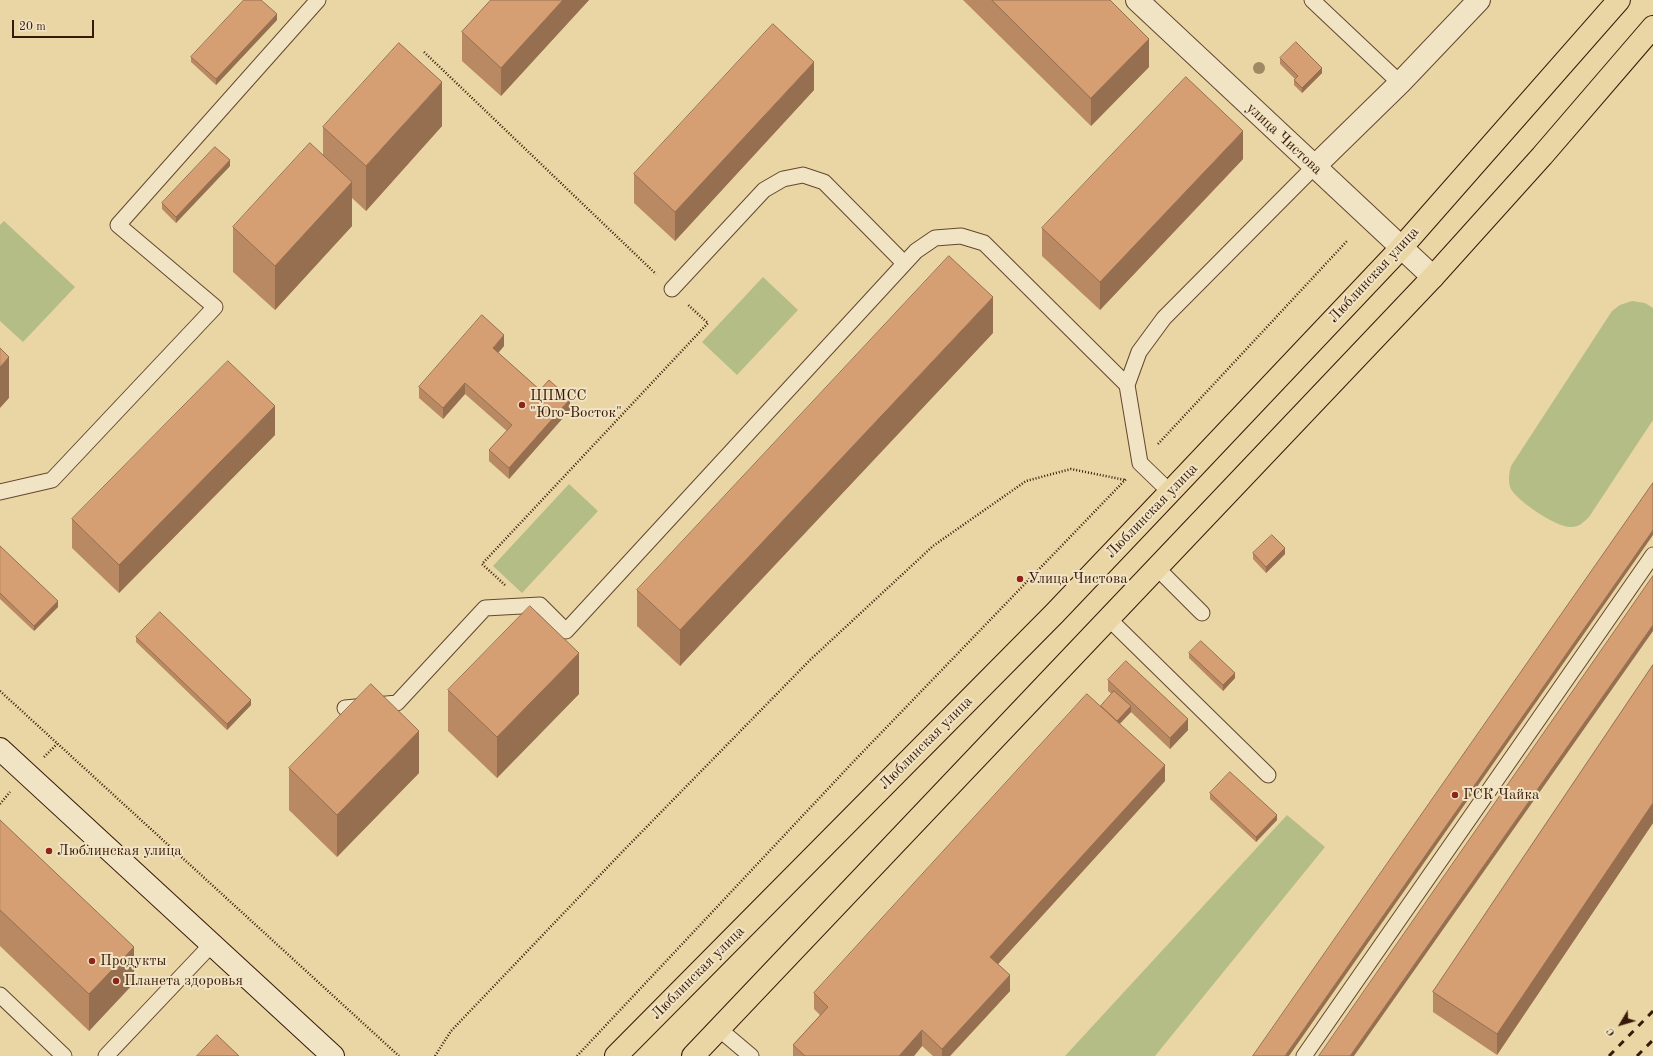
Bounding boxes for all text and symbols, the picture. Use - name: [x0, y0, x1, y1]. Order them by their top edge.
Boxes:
- scale bar: [14, 12, 96, 38]
- text: 20 m: [19, 21, 46, 33]
- street label: улица Чистова: [1242, 99, 1326, 179]
- street label: Люблинская улица: [1325, 223, 1423, 327]
- place label: ЦПМСС "Юго-Восток": [530, 387, 622, 422]
- marker: ЦПМСС "Юго-Восток": [517, 400, 527, 410]
- street label: Люблинская улица: [1102, 460, 1202, 562]
- place label: Улица Чистова: [1028, 570, 1128, 588]
- marker: Улица Чистова: [1015, 574, 1025, 584]
- street label: Люблинская улица: [876, 693, 976, 793]
- place label: ГСК Чайка: [1463, 786, 1539, 804]
- marker: ГСК Чайка: [1450, 790, 1460, 800]
- place label: Люблинская улица: [57, 842, 182, 860]
- marker: Люблинская улица: [44, 846, 54, 856]
- street label: Люблинская улица: [648, 923, 748, 1023]
- place label: Продукты: [100, 952, 166, 970]
- marker: Продукты: [87, 956, 97, 966]
- place label: Планета здоровья: [124, 972, 243, 990]
- marker: Планета здоровья: [111, 976, 121, 986]
- north arrow: [1601, 1004, 1641, 1044]
- text: С: [1605, 1025, 1618, 1038]

